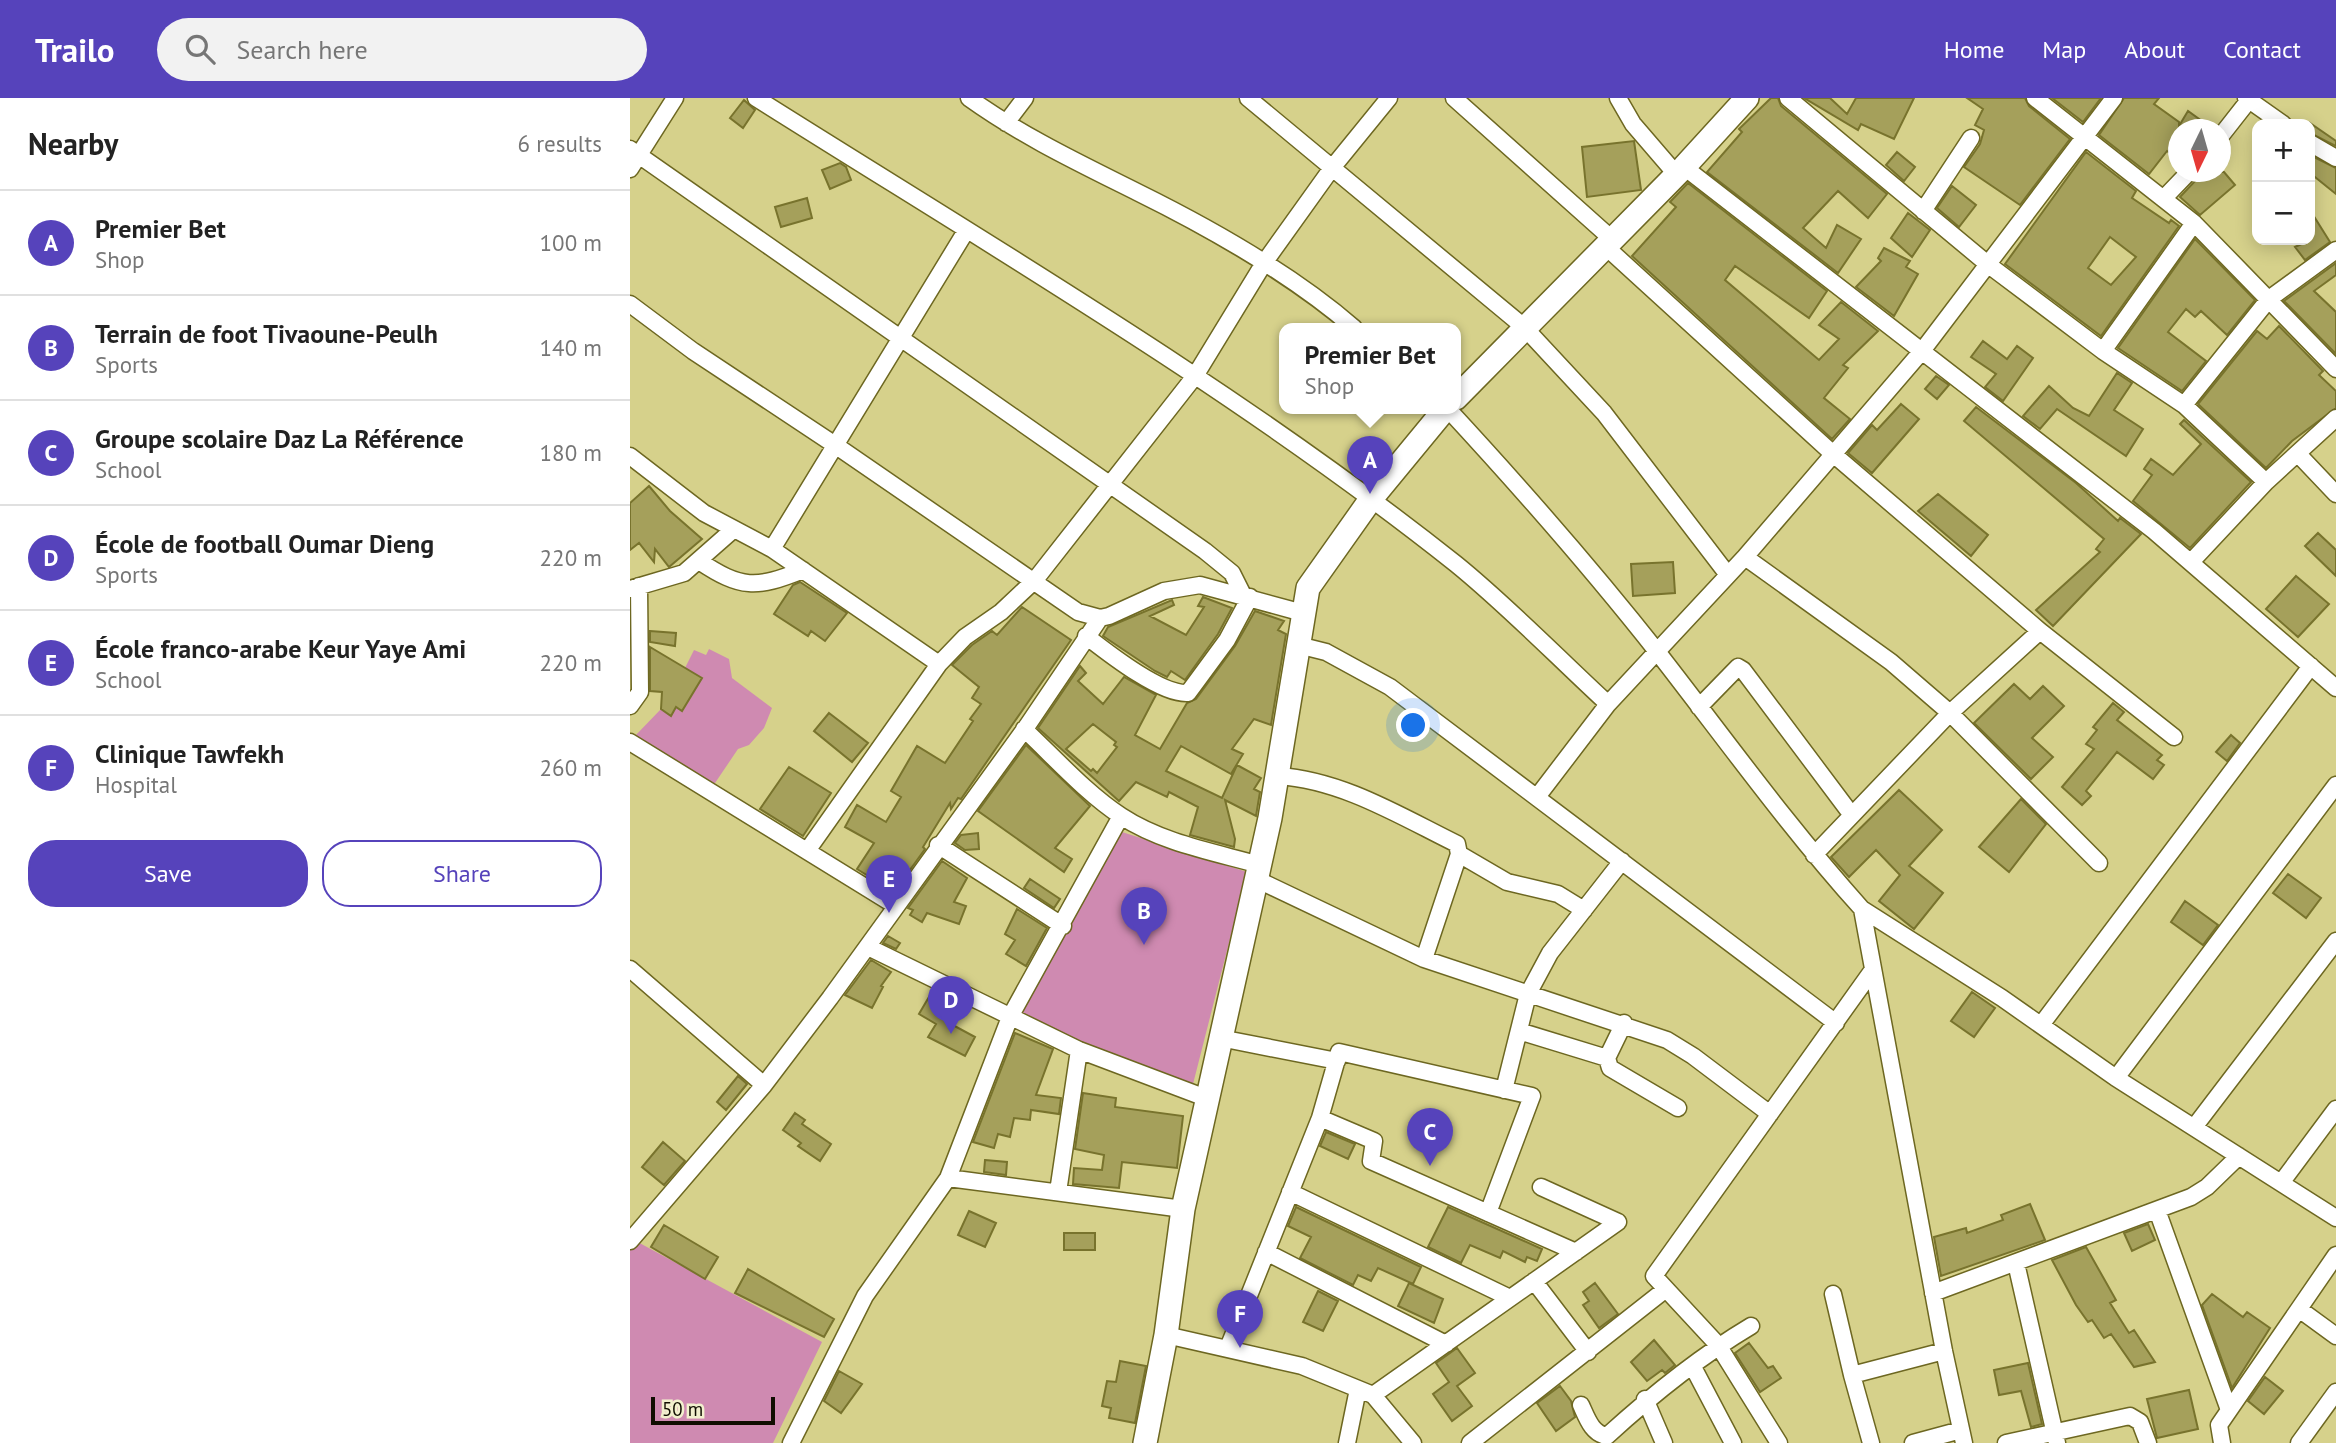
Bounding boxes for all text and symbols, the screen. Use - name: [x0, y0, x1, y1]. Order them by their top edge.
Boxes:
- search box: [157, 18, 647, 81]
- text: Trailo: [35, 28, 115, 71]
- icon: search: [181, 30, 219, 68]
- text: Search here: [237, 33, 368, 66]
- text: Home: [1944, 34, 2004, 65]
- text: Map: [2042, 34, 2086, 65]
- text: About: [2124, 34, 2185, 65]
- text: Contact: [2223, 34, 2301, 65]
- north arrow: [2168, 119, 2231, 182]
- map controls: [2252, 119, 2315, 245]
- button: +: [2252, 119, 2315, 182]
- text: Nearby: [28, 124, 118, 163]
- text: 6 results: [518, 129, 602, 158]
- button: −: [2252, 182, 2315, 245]
- text: Premier Bet: [95, 212, 226, 245]
- text: A: [44, 228, 58, 257]
- text: 100 m: [540, 228, 602, 257]
- text: Shop: [95, 245, 145, 274]
- text: Terrain de foot Tivaoune-Peulh: [95, 317, 438, 350]
- popup: [1279, 323, 1461, 414]
- text: B: [44, 333, 58, 362]
- text: 140 m: [540, 333, 602, 362]
- text: Premier Bet: [1305, 338, 1435, 371]
- text: Sports: [95, 350, 158, 379]
- text: Shop: [1305, 371, 1354, 400]
- text: Groupe scolaire Daz La Référence: [95, 422, 464, 455]
- pin: A: [1347, 436, 1393, 494]
- text: C: [45, 438, 57, 467]
- text: 180 m: [540, 438, 602, 467]
- text: School: [95, 455, 162, 484]
- text: École de football Oumar Dieng: [95, 527, 434, 560]
- text: D: [44, 543, 58, 572]
- text: 220 m: [540, 543, 602, 572]
- text: Sports: [95, 560, 158, 589]
- text: École franco-arabe Keur Yaye Ami: [95, 632, 466, 665]
- text: E: [45, 648, 57, 677]
- text: 220 m: [540, 648, 602, 677]
- text: School: [95, 665, 162, 694]
- your location: [1396, 708, 1430, 742]
- text: Clinique Tawfekh: [95, 737, 284, 770]
- text: F: [45, 753, 57, 782]
- text: 260 m: [540, 753, 602, 782]
- text: Hospital: [95, 770, 177, 799]
- button: Save: [28, 840, 308, 907]
- button: Share: [322, 840, 602, 907]
- pin: E: [866, 855, 912, 913]
- pin: B: [1121, 887, 1167, 945]
- pin: D: [928, 976, 974, 1034]
- pin: C: [1407, 1108, 1453, 1166]
- pin: F: [1217, 1290, 1263, 1348]
- scale bar: [651, 1394, 775, 1426]
- text: 50 m: [662, 1397, 703, 1421]

